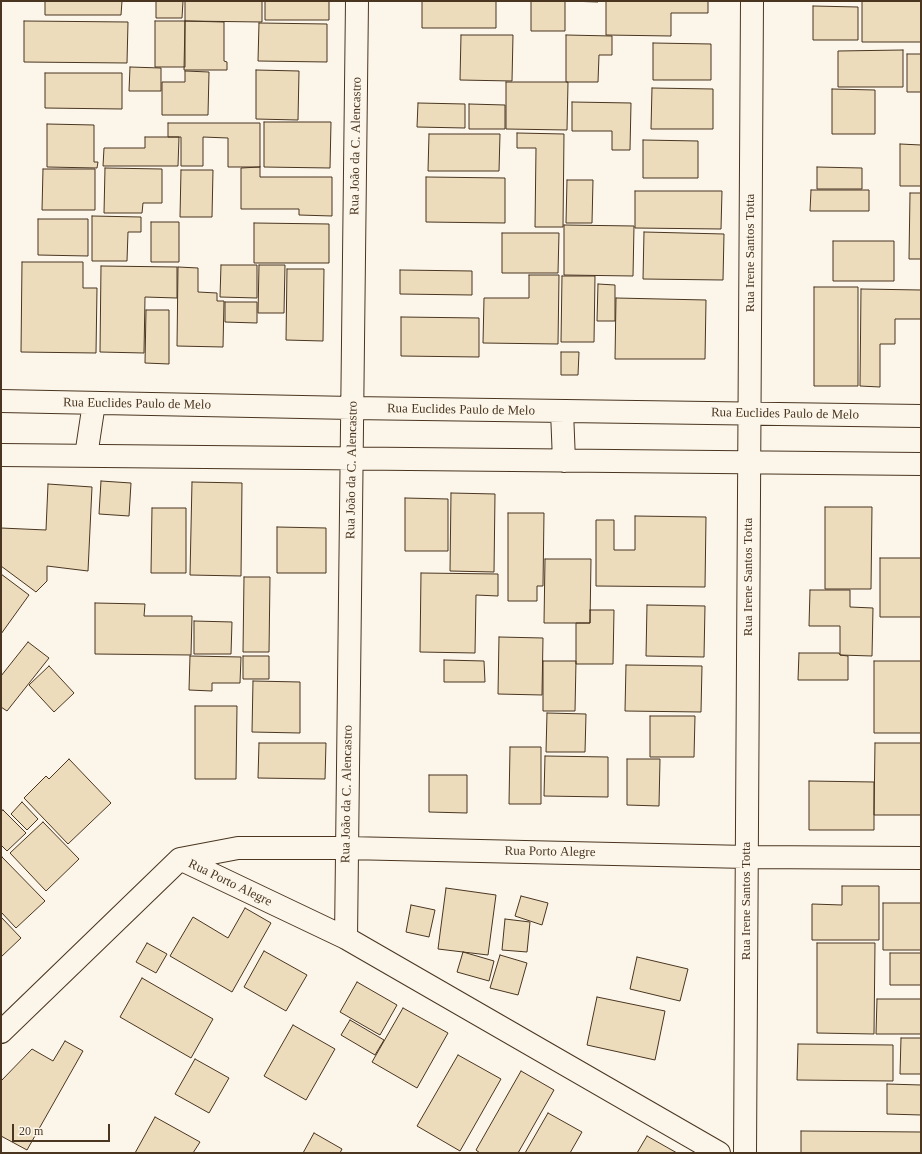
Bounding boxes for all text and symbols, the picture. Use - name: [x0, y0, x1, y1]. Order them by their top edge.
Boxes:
- street label: Rua João da C. Alencastro: [347, 77, 365, 215]
- street label: Rua Irene Santos Totta: [743, 194, 759, 312]
- street label: Rua Euclides Paulo de Melo: [63, 395, 211, 413]
- street label: Rua João da C. Alencastro: [343, 401, 361, 539]
- street label: Rua Euclides Paulo de Melo: [387, 401, 535, 419]
- street label: Rua Euclides Paulo de Melo: [711, 405, 859, 423]
- street label: Rua Irene Santos Totta: [741, 518, 757, 636]
- street label: Rua João da C. Alencastro: [338, 725, 356, 863]
- street label: Rua Irene Santos Totta: [739, 842, 755, 960]
- street label: Rua Porto Alegre: [504, 843, 596, 861]
- street label: Rua Porto Alegre: [186, 856, 274, 910]
- scale bar: [14, 1116, 112, 1142]
- text: 20 m: [19, 1124, 43, 1138]

